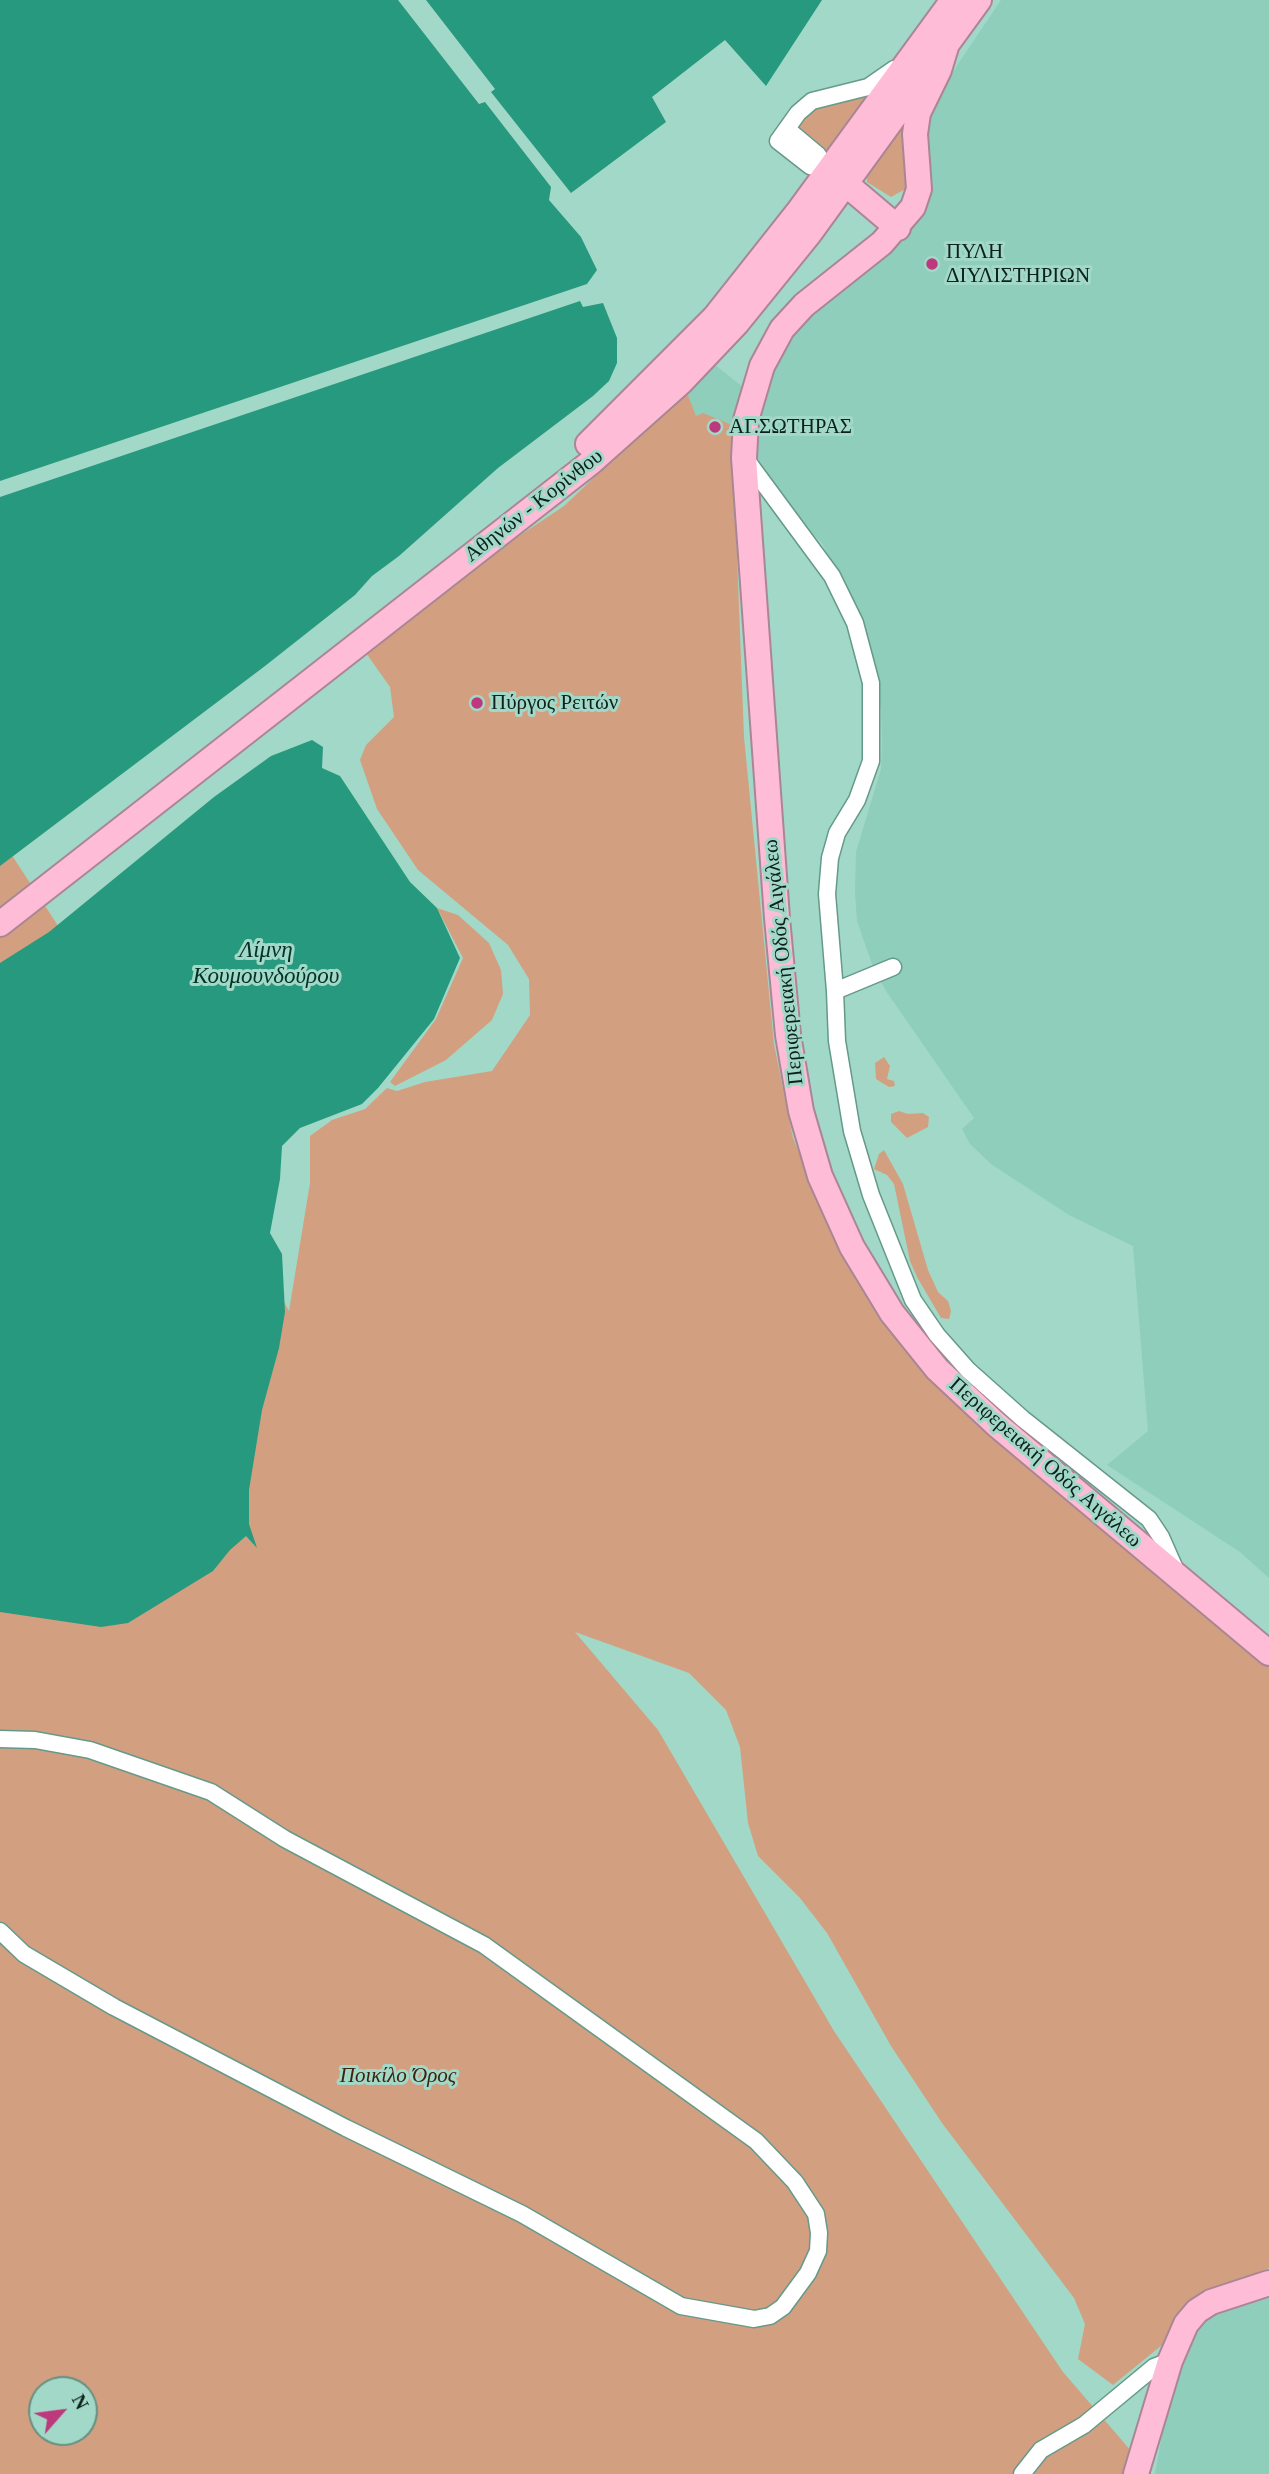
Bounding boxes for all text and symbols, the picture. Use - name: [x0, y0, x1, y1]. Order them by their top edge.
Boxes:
- place label: ΠΥΛΗ ΔΙΥΛΙΣΤΗΡΙΩΝ: [946, 239, 1090, 289]
- marker: ΠΥΛΗ ΔΙΥΛΙΣΤΗΡΙΩΝ: [924, 256, 940, 272]
- place label: ΑΓ.ΣΩΤΗΡΑΣ: [729, 414, 852, 440]
- marker: ΑΓ.ΣΩΤΗΡΑΣ: [707, 419, 723, 435]
- street label: Αθηνών - Κορίνθου: [460, 444, 608, 568]
- place label: Πύργος Ρειτών: [491, 690, 618, 716]
- marker: Πύργος Ρειτών: [469, 695, 485, 711]
- street label: Περιφερειακή Οδός Αιγάλεω: [759, 838, 809, 1086]
- water label: Λίμνη Κουμουνδούρου: [193, 937, 339, 991]
- street label: Περιφερειακή Οδός Αιγάλεω: [944, 1373, 1146, 1553]
- park label: Ποικίλο Όρος: [340, 2063, 456, 2089]
- north arrow: [28, 2376, 98, 2446]
- text: N: [68, 2391, 93, 2413]

